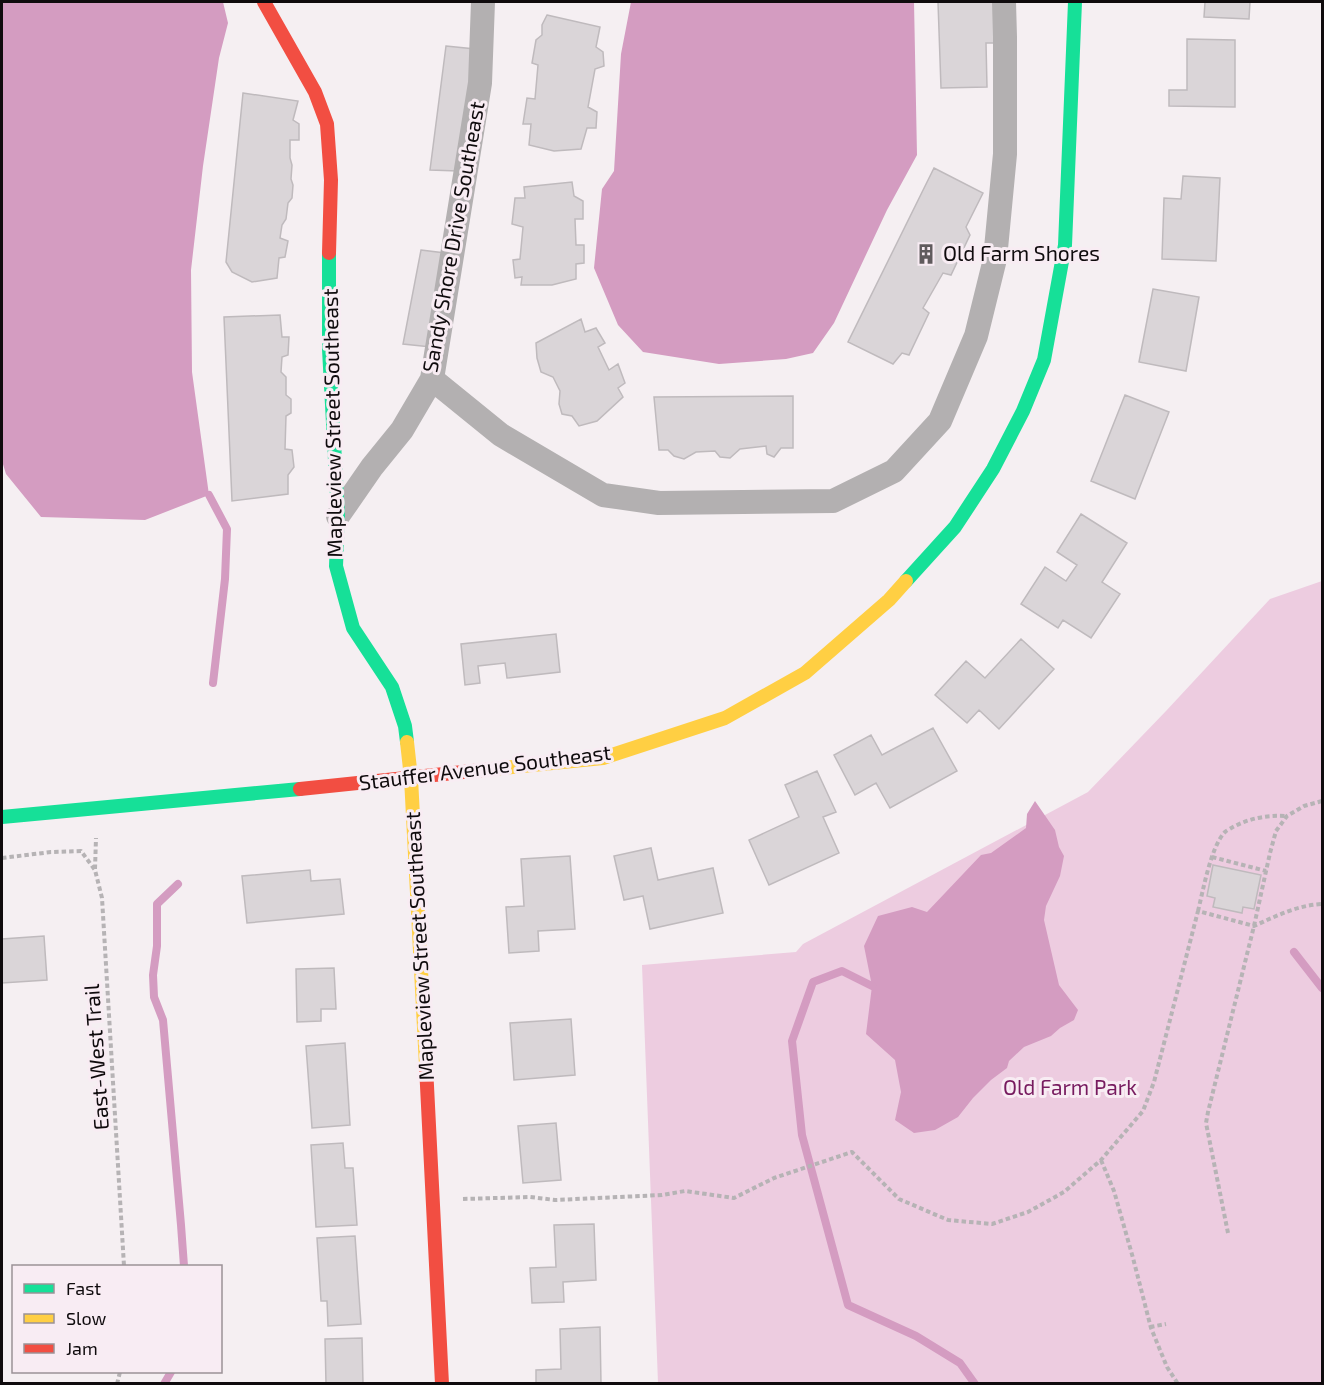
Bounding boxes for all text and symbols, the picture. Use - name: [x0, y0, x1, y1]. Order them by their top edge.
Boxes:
- street label: Sandy Shore Drive Southeast: [416, 99, 489, 374]
- place label: Old Farm Shores: [943, 240, 1100, 265]
- building icon: Old Farm Shores: [914, 242, 938, 266]
- street label: Mapleview Street Southeast: [317, 288, 346, 558]
- street label: Stauffer Avenue Southeast: [357, 739, 612, 794]
- street label: Mapleview Street Southeast: [399, 811, 438, 1081]
- street label: East-West Trail: [78, 982, 113, 1131]
- park label: Old Farm Park: [1003, 1074, 1137, 1099]
- legend: [12, 1265, 222, 1373]
- text: Fast: [66, 1277, 101, 1299]
- text: Slow: [66, 1307, 107, 1329]
- text: Jam: [66, 1337, 98, 1359]

